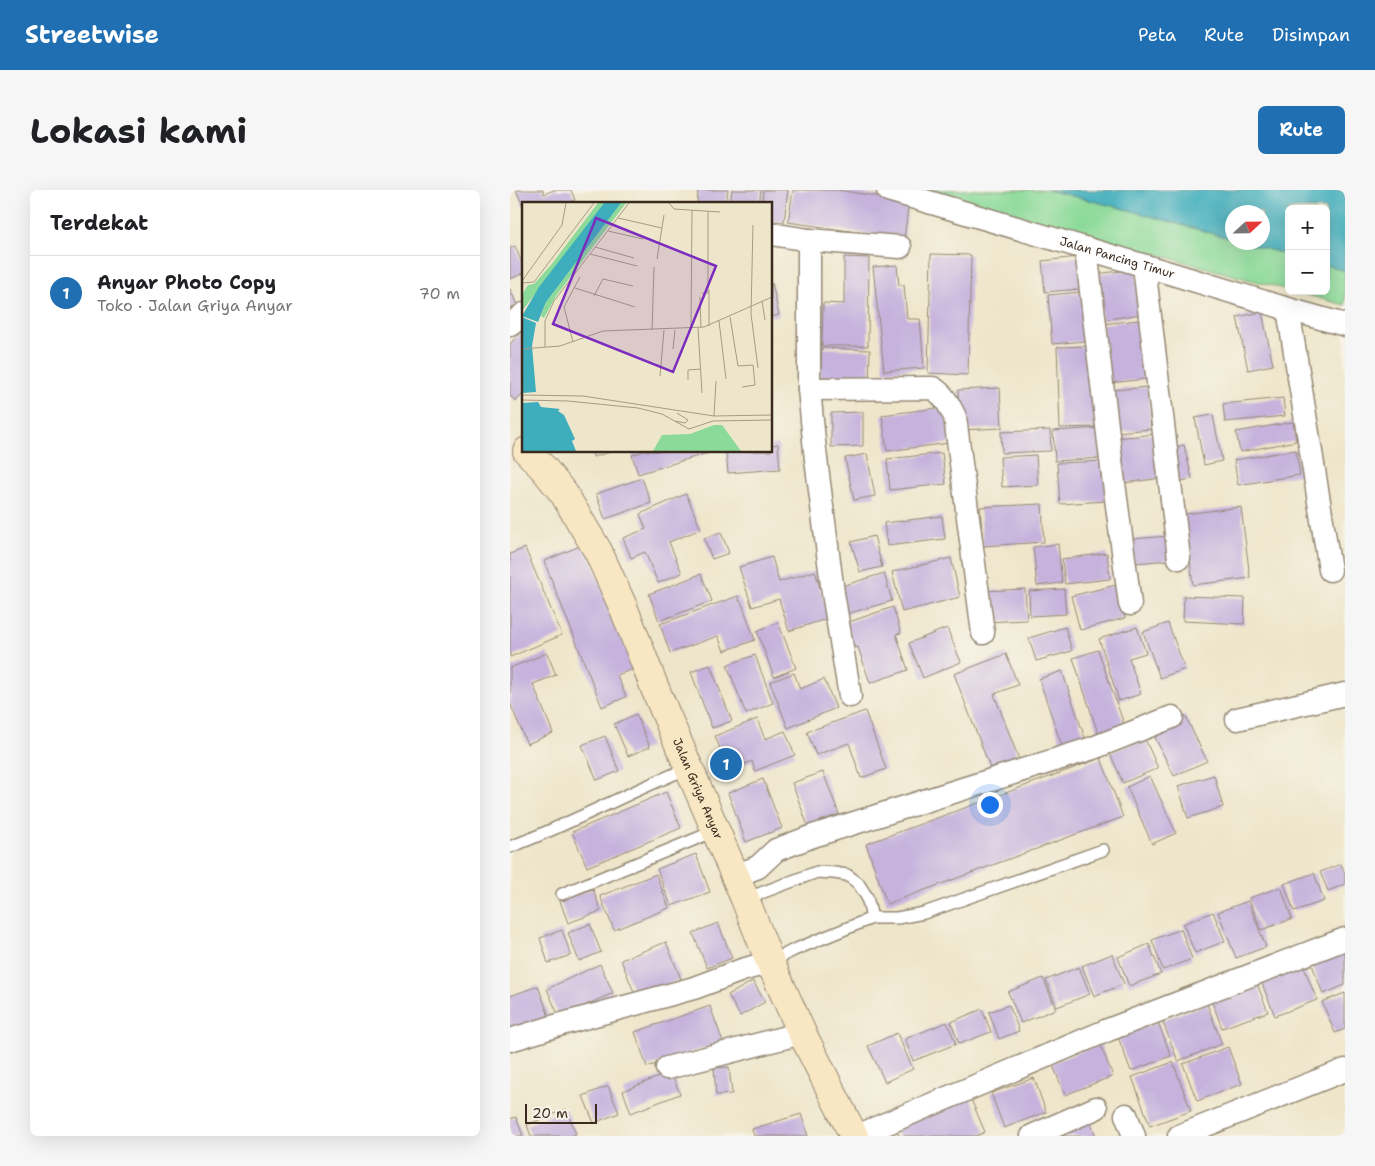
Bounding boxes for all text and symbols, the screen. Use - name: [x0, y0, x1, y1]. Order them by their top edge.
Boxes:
- text: Streetwise: [25, 19, 159, 51]
- text: Peta: [1138, 23, 1176, 47]
- text: Rute: [1204, 23, 1244, 47]
- text: Disimpan: [1272, 23, 1350, 47]
- button: Rute: [1258, 106, 1345, 154]
- text: Lokasi kami: [30, 107, 247, 154]
- inset map: [522, 202, 772, 452]
- north arrow: [1225, 205, 1270, 250]
- map controls: [1285, 205, 1330, 295]
- button: +: [1285, 205, 1330, 250]
- text: Terdekat: [50, 209, 148, 237]
- street label: Jalan Pancing Timur: [1058, 233, 1177, 282]
- button: −: [1285, 250, 1330, 295]
- text: Anyar Photo Copy: [97, 270, 276, 295]
- text: 1: [62, 283, 70, 304]
- text: 70 m: [419, 283, 460, 304]
- text: Toko · Jalan Griya Anyar: [97, 295, 293, 316]
- street label: Jalan Griya Anyar: [669, 736, 727, 842]
- pin: 1: [710, 745, 742, 783]
- your location: [977, 792, 1003, 818]
- scale bar: [525, 1101, 598, 1124]
- text: 20 m: [532, 1104, 568, 1122]

